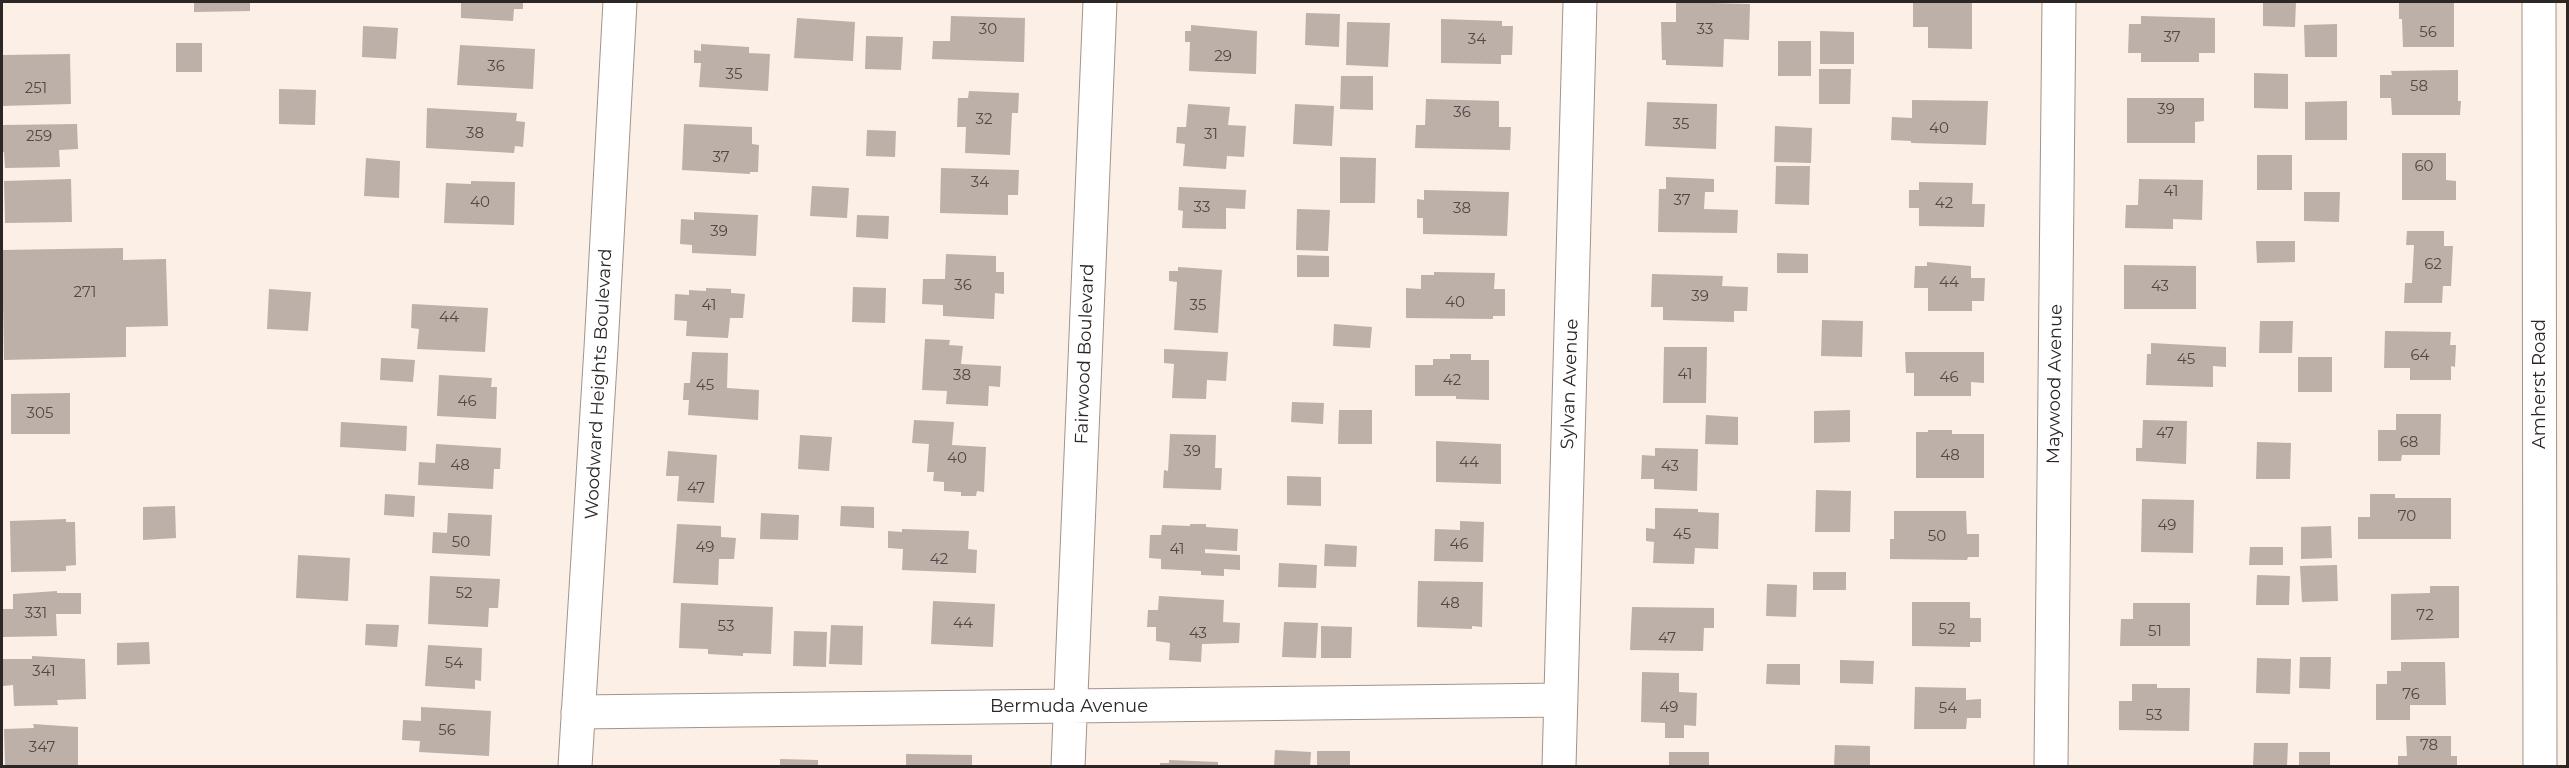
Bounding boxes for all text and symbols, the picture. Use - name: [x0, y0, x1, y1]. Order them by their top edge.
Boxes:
- house number: 30: [979, 21, 997, 39]
- house number: 33: [1697, 21, 1713, 39]
- house number: 56: [2419, 24, 2437, 42]
- house number: 37: [2163, 29, 2181, 47]
- house number: 34: [1468, 31, 1486, 49]
- house number: 29: [1214, 48, 1232, 66]
- house number: 36: [487, 58, 505, 76]
- house number: 35: [726, 66, 742, 84]
- house number: 58: [2410, 78, 2428, 96]
- house number: 251: [25, 80, 47, 98]
- house number: 39: [2157, 101, 2175, 119]
- house number: 36: [1453, 104, 1471, 122]
- house number: 32: [976, 111, 992, 129]
- house number: 35: [1673, 116, 1689, 134]
- house number: 40: [1929, 120, 1949, 138]
- house number: 38: [466, 125, 484, 143]
- house number: 31: [1204, 126, 1218, 144]
- house number: 259: [26, 128, 52, 146]
- house number: 37: [712, 149, 730, 167]
- house number: 60: [2414, 158, 2434, 176]
- house number: 34: [971, 174, 989, 192]
- house number: 41: [2164, 183, 2178, 201]
- house number: 37: [1673, 192, 1691, 210]
- house number: 40: [470, 194, 490, 212]
- house number: 42: [1935, 195, 1953, 213]
- house number: 33: [1194, 199, 1210, 217]
- house number: 38: [1453, 200, 1471, 218]
- house number: 39: [710, 223, 728, 241]
- street label: Woodward Heights Boulevard: [581, 248, 617, 520]
- house number: 62: [2424, 256, 2442, 274]
- street label: Fairwood Boulevard: [1071, 263, 1099, 445]
- house number: 44: [1939, 274, 1959, 292]
- house number: 36: [954, 277, 972, 295]
- house number: 43: [2151, 278, 2169, 296]
- house number: 271: [74, 284, 96, 302]
- house number: 39: [1691, 288, 1709, 306]
- house number: 40: [1445, 294, 1465, 312]
- house number: 41: [702, 297, 716, 315]
- house number: 35: [1190, 297, 1206, 315]
- street label: Maywood Avenue: [2043, 304, 2067, 464]
- house number: 44: [439, 309, 459, 327]
- street label: Sylvan Avenue: [1557, 318, 1583, 450]
- street label: Amherst Road: [2529, 319, 2551, 449]
- house number: 64: [2410, 347, 2430, 365]
- house number: 45: [2177, 351, 2195, 369]
- house number: 41: [1678, 366, 1692, 384]
- house number: 38: [953, 367, 971, 385]
- house number: 46: [1939, 369, 1959, 387]
- house number: 42: [1443, 372, 1461, 390]
- house number: 45: [696, 377, 714, 395]
- house number: 46: [457, 393, 477, 411]
- house number: 305: [27, 405, 53, 423]
- house number: 47: [2156, 425, 2174, 443]
- house number: 68: [2400, 434, 2418, 452]
- house number: 39: [1183, 443, 1201, 461]
- house number: 48: [1940, 447, 1960, 465]
- house number: 40: [947, 450, 967, 468]
- house number: 44: [1459, 454, 1479, 472]
- house number: 48: [450, 457, 470, 475]
- house number: 43: [1661, 458, 1679, 476]
- house number: 47: [687, 480, 705, 498]
- house number: 70: [2398, 508, 2416, 526]
- house number: 49: [2158, 517, 2176, 535]
- house number: 45: [1673, 526, 1691, 544]
- house number: 50: [1928, 528, 1946, 546]
- house number: 50: [452, 534, 470, 552]
- house number: 46: [1449, 536, 1469, 554]
- house number: 49: [696, 539, 714, 557]
- house number: 41: [1170, 541, 1184, 559]
- house number: 42: [930, 551, 948, 569]
- house number: 52: [456, 585, 472, 603]
- house number: 48: [1440, 595, 1460, 613]
- house number: 331: [25, 605, 47, 623]
- house number: 72: [2416, 607, 2434, 625]
- house number: 44: [953, 615, 973, 633]
- house number: 53: [718, 618, 734, 636]
- house number: 52: [1939, 621, 1955, 639]
- house number: 51: [2148, 623, 2162, 641]
- house number: 43: [1189, 625, 1207, 643]
- house number: 47: [1658, 630, 1676, 648]
- house number: 54: [445, 655, 463, 673]
- house number: 341: [32, 663, 56, 681]
- house number: 76: [2402, 686, 2420, 704]
- street label: Bermuda Avenue: [990, 696, 1148, 718]
- house number: 49: [1660, 699, 1678, 717]
- house number: 54: [1939, 700, 1957, 718]
- house number: 53: [2146, 707, 2162, 725]
- house number: 56: [438, 722, 456, 740]
- house number: 78: [2420, 737, 2438, 755]
- house number: 347: [29, 739, 55, 757]

